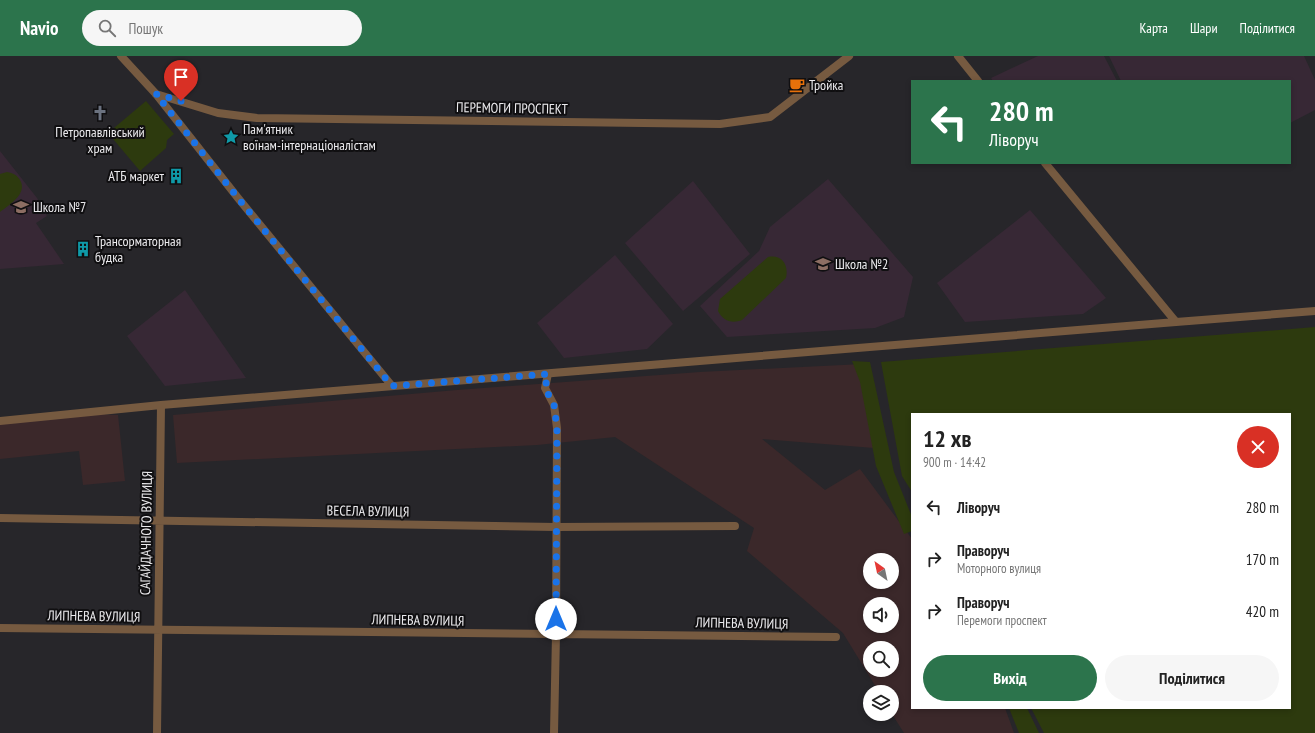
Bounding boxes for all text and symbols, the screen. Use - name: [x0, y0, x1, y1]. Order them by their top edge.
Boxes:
- search box: [82, 10, 362, 46]
- text: Navio: [20, 16, 58, 40]
- icon: search: [96, 17, 118, 39]
- text: Пошук: [128, 19, 163, 38]
- text: Карта: [1139, 19, 1168, 37]
- text: Шари: [1190, 19, 1218, 37]
- text: Поділитися: [1240, 19, 1295, 37]
- pin: [164, 60, 198, 101]
- icon: arrive: [170, 66, 192, 88]
- cafe icon: Тройка: [788, 76, 806, 94]
- place label: Тройка: [809, 76, 843, 94]
- text: 280 m: [989, 92, 1053, 129]
- icon: left: [923, 96, 975, 148]
- street label: ПЕРЕМОГИ ПРОСПЕКТ: [456, 98, 569, 118]
- church icon: Петропавлівський храм: [91, 104, 109, 122]
- place label: Пам'ятник воїнам-інтернаціоналістам: [243, 120, 376, 154]
- place label: Петропавлівський храм: [55, 123, 145, 157]
- place icon: Пам'ятник воїнам-інтернаціоналістам: [222, 128, 240, 146]
- text: Ліворуч: [989, 128, 1039, 151]
- place label: АТБ маркет: [108, 167, 165, 185]
- building icon: АТБ маркет: [167, 167, 185, 185]
- school or university icon: Школа №7: [12, 198, 30, 216]
- place label: Школа №7: [33, 198, 86, 216]
- place label: Трансорматорная будка: [95, 232, 181, 266]
- building icon: Трансорматорная будка: [74, 240, 92, 258]
- school or university icon: Школа №2: [814, 255, 832, 273]
- place label: Школа №2: [835, 255, 888, 273]
- text: 12 хв: [923, 423, 971, 454]
- button: close: [1237, 426, 1279, 468]
- text: 900 m · 14:42: [923, 454, 986, 471]
- street label: САГАЙДАЧНОГО ВУЛИЦЯ: [136, 471, 156, 595]
- icon: left: [923, 496, 945, 518]
- text: Ліворуч: [957, 498, 1000, 517]
- text: 280 m: [1246, 498, 1279, 517]
- street label: ВЕСЕЛА ВУЛИЦЯ: [326, 501, 410, 521]
- text: Праворуч: [957, 541, 1010, 560]
- icon: right: [923, 548, 945, 570]
- text: 170 m: [1246, 550, 1279, 569]
- north arrow: [863, 553, 899, 589]
- map controls: [863, 553, 899, 721]
- text: Моторного вулиця: [957, 560, 1041, 577]
- text: Праворуч: [957, 593, 1010, 612]
- button: sound: [863, 597, 899, 633]
- position arrow: [535, 598, 577, 640]
- icon: right: [923, 600, 945, 622]
- text: 420 m: [1246, 602, 1279, 621]
- street label: ЛИПНЕВА ВУЛИЦЯ: [46, 606, 141, 626]
- street label: ЛИПНЕВА ВУЛИЦЯ: [370, 610, 465, 630]
- text: Перемоги проспект: [957, 612, 1047, 629]
- street label: ЛИПНЕВА ВУЛИЦЯ: [694, 613, 789, 633]
- button: search: [863, 641, 899, 677]
- button: Вихід: [923, 655, 1097, 701]
- button: Поділитися: [1105, 655, 1279, 701]
- button: layers: [863, 685, 899, 721]

